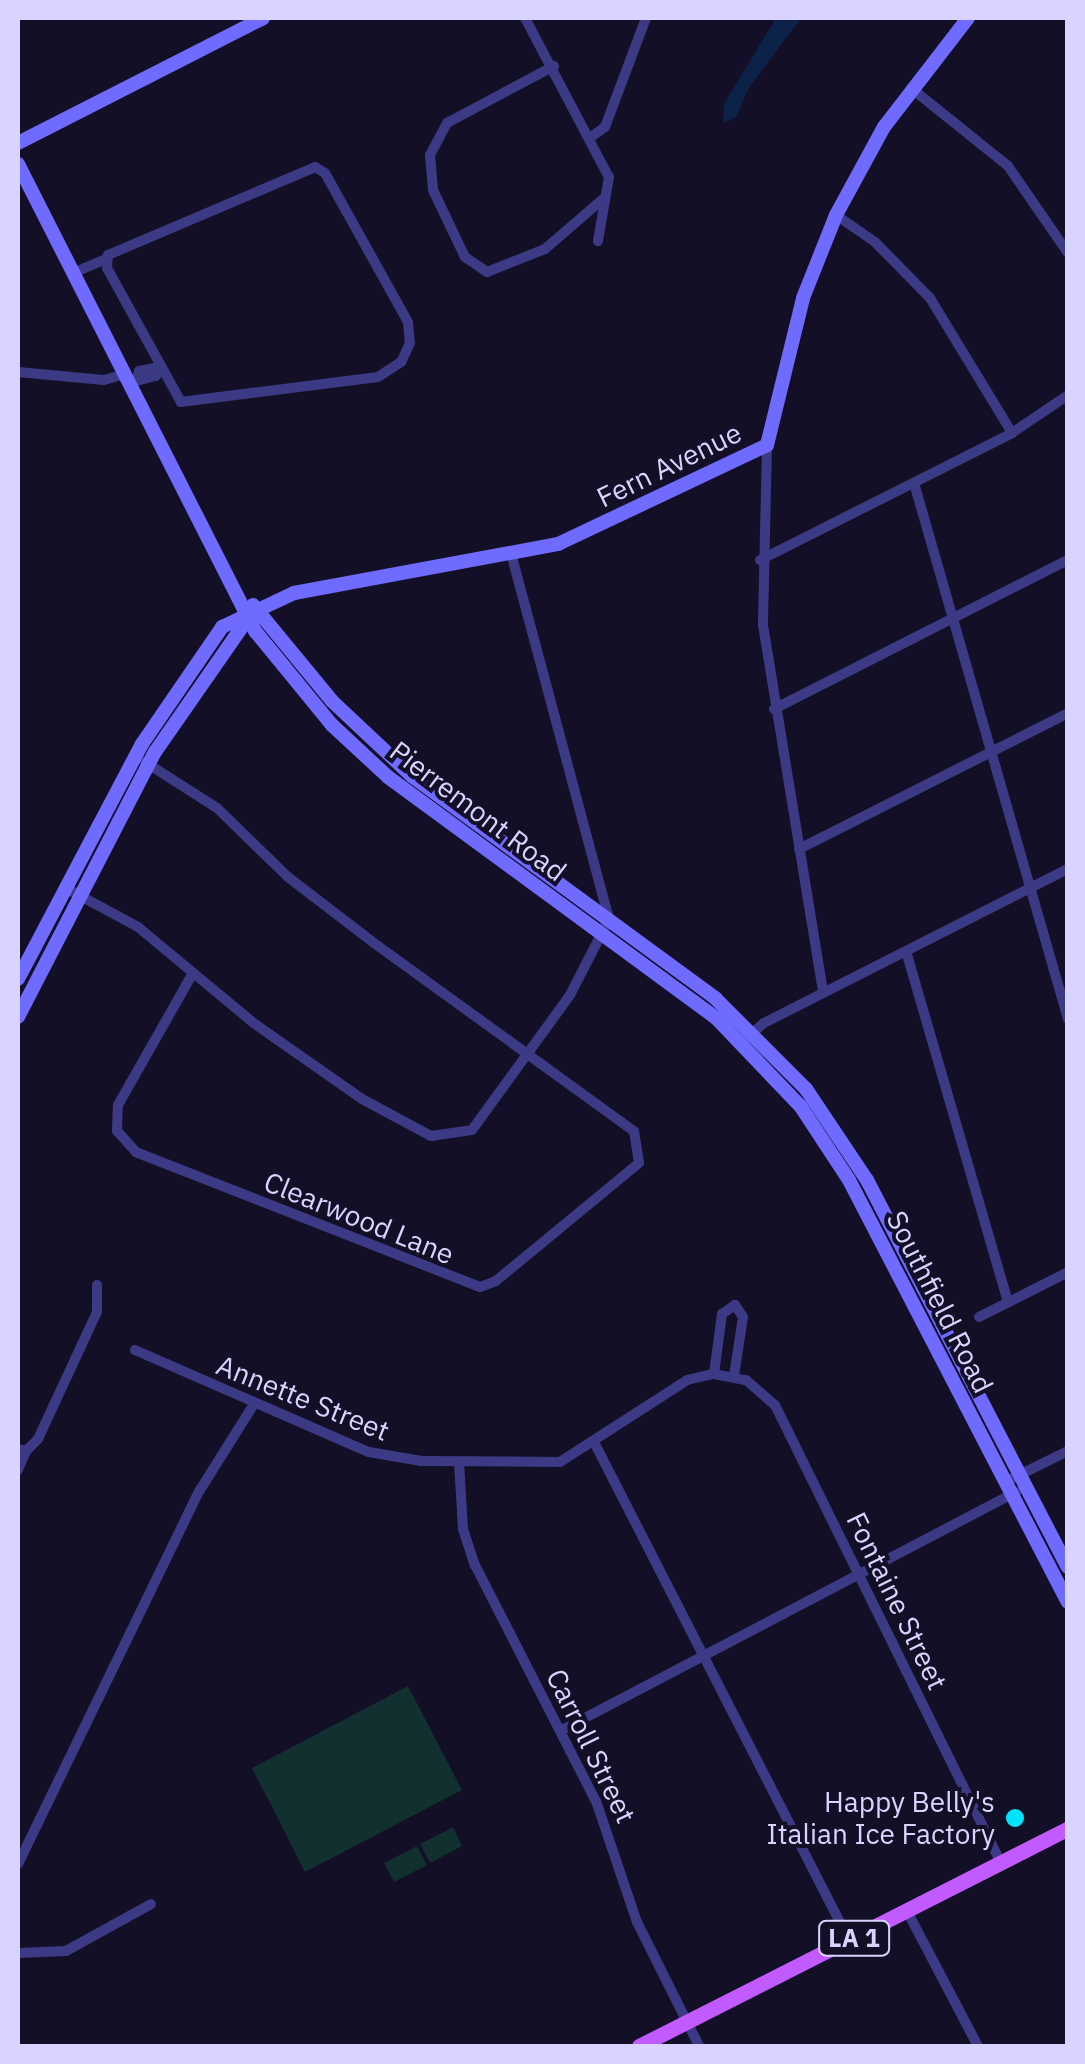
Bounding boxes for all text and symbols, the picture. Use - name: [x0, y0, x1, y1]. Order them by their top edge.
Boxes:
- street label: Fern Avenue: [591, 416, 747, 514]
- street label: Pierremont Road: [383, 734, 573, 888]
- street label: Clearwood Lane: [259, 1165, 459, 1271]
- street label: Southfield Road: [880, 1205, 1000, 1399]
- street label: Annette Street: [212, 1348, 394, 1448]
- street label: Fontaine Street: [840, 1507, 954, 1695]
- street label: Carroll Street: [539, 1664, 643, 1828]
- place label: Happy Belly's Italian Ice Factory: [766, 1785, 995, 1851]
- marker: Happy Belly's Italian Ice Factory: [1004, 1807, 1026, 1829]
- road number: LA 1: [816, 1918, 892, 1958]

